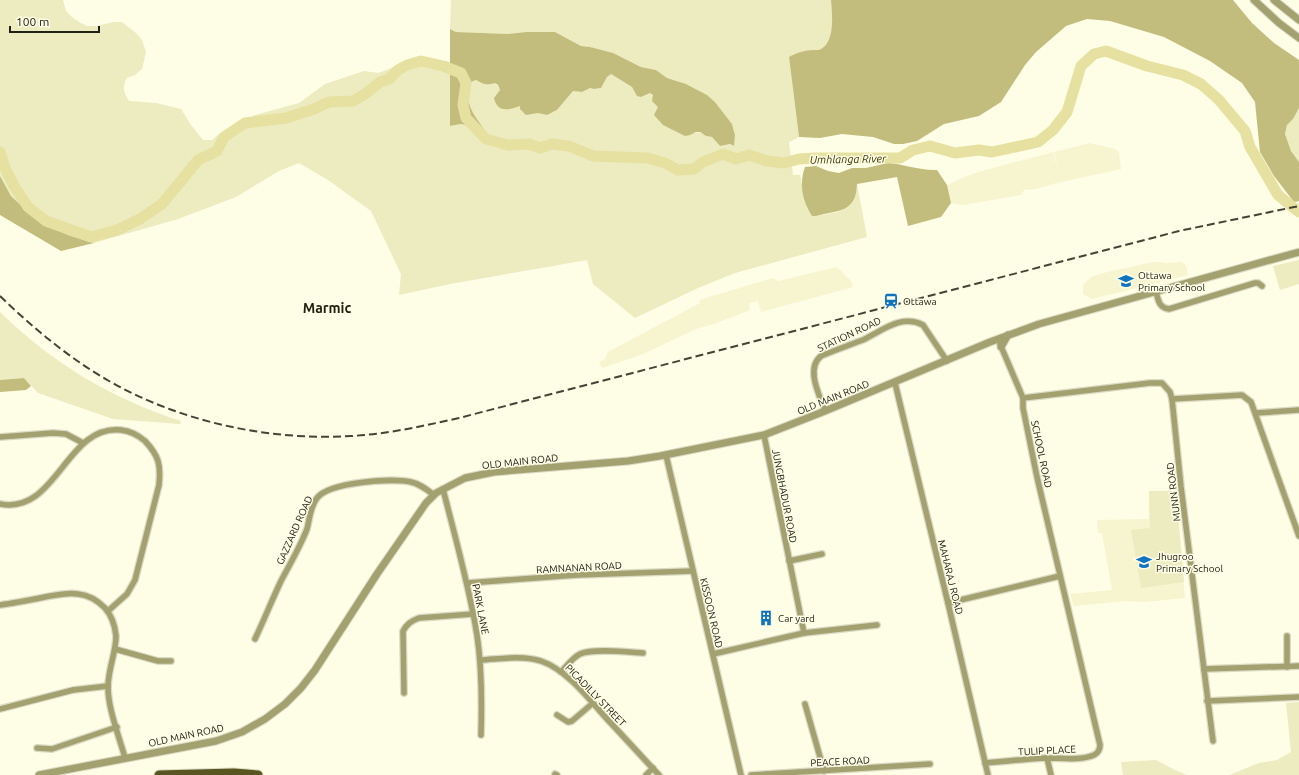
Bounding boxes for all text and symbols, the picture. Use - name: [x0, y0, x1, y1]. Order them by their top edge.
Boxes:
- scale bar: [10, 8, 99, 34]
- text: 100 m: [16, 15, 49, 28]
- water label: Umhlanga River: [810, 152, 887, 166]
- place label: Ottawa Primary School: [1138, 270, 1205, 293]
- school or university icon: Ottawa Primary School: [1117, 272, 1135, 290]
- station icon: Ottawa: [882, 292, 900, 310]
- place label: Ottawa: [903, 296, 937, 307]
- district label: Marmic: [303, 300, 351, 316]
- street label: STATION ROAD: [816, 315, 883, 354]
- street label: OLD MAIN ROAD: [796, 378, 871, 417]
- street label: SCHOOL ROAD: [1029, 419, 1054, 489]
- street label: JUNGBHADUR ROAD: [770, 448, 799, 544]
- street label: OLD MAIN ROAD: [481, 452, 559, 471]
- street label: MUNN ROAD: [1164, 462, 1183, 522]
- street label: GAZZARD ROAD: [274, 494, 315, 566]
- street label: MAHARAJ ROAD: [936, 539, 965, 616]
- place label: Jhugroo Primary School: [1156, 551, 1223, 574]
- school or university icon: Jhugroo Primary School: [1135, 553, 1153, 571]
- street label: RAMNANAN ROAD: [536, 560, 622, 575]
- street label: KISSOON ROAD: [698, 577, 725, 649]
- street label: PARK LANE: [470, 583, 491, 636]
- building icon: Car yard: [757, 609, 775, 627]
- place label: Car yard: [778, 613, 815, 624]
- street label: PICADILLY STREET: [563, 662, 628, 729]
- street label: OLD MAIN ROAD: [147, 722, 225, 749]
- street label: TULIP PLACE: [1018, 743, 1077, 758]
- street label: PEACE ROAD: [810, 754, 870, 769]

